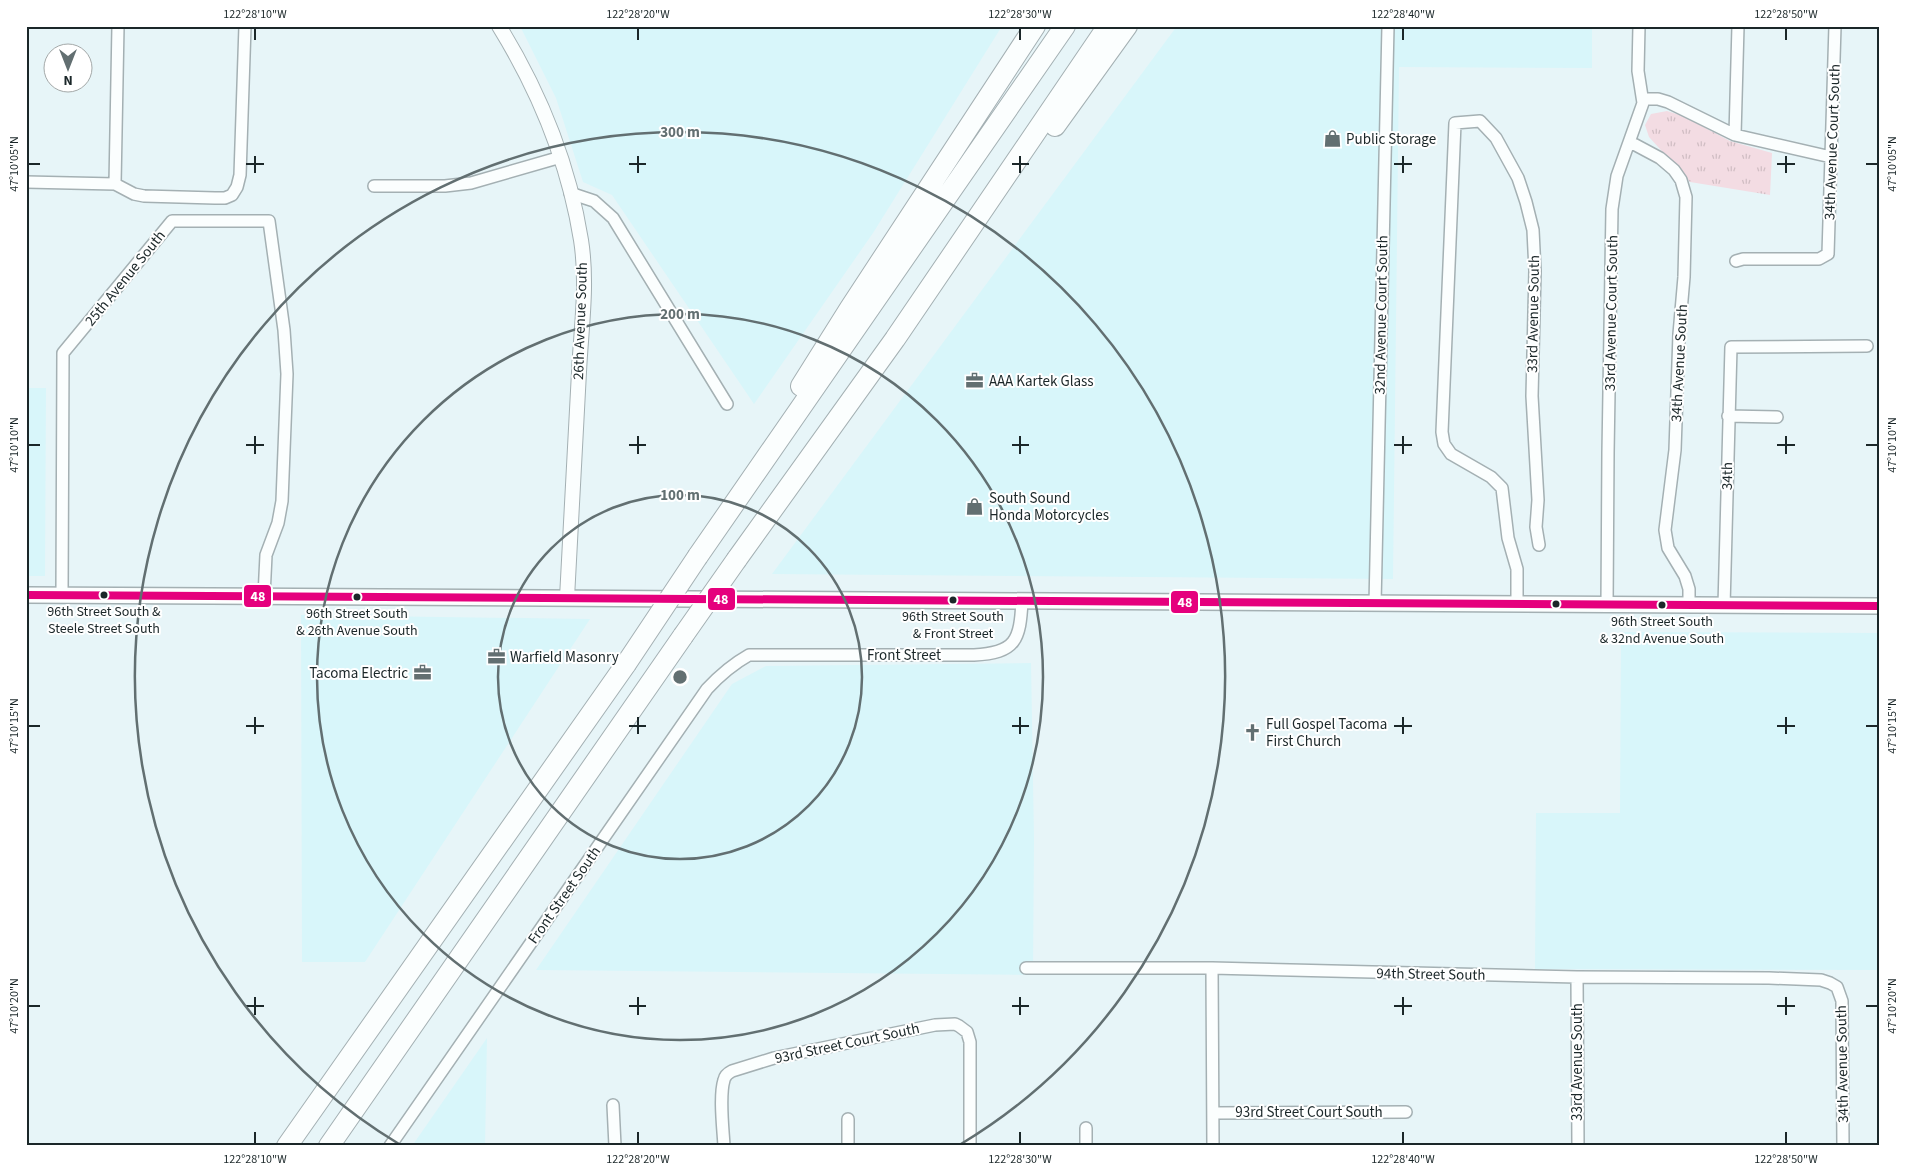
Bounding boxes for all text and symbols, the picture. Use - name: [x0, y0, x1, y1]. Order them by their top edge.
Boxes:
- text: 122°28'10"W: [223, 6, 287, 23]
- text: 122°28'20"W: [606, 6, 670, 23]
- text: 122°28'30"W: [988, 6, 1052, 23]
- text: 122°28'40"W: [1371, 6, 1435, 23]
- text: 122°28'50"W: [1754, 6, 1818, 23]
- north arrow: [42, 42, 92, 92]
- street label: 34th Avenue Court South: [1819, 64, 1846, 220]
- text: N: [63, 70, 73, 90]
- text: 300 m: [660, 122, 700, 143]
- shop icon: Public Storage: [1322, 129, 1342, 149]
- place label: Public Storage: [1346, 129, 1436, 150]
- text: 47°10'05"N: [6, 136, 23, 192]
- text: 47°10'05"N: [1884, 136, 1901, 192]
- street label: 25th Avenue South: [80, 226, 171, 331]
- street label: 32nd Avenue Court South: [1370, 235, 1393, 395]
- street label: 33rd Avenue Court South: [1600, 235, 1623, 391]
- street label: 33rd Avenue South: [1522, 255, 1545, 373]
- street label: 26th Avenue South: [568, 262, 593, 380]
- text: 200 m: [660, 304, 700, 325]
- street label: 34th Avenue South: [1666, 304, 1693, 422]
- office icon: AAA Kartek Glass: [965, 371, 985, 391]
- place label: AAA Kartek Glass: [989, 371, 1094, 392]
- text: 47°10'10"N: [6, 417, 23, 473]
- text: 47°10'10"N: [1884, 417, 1901, 473]
- street label: 34th: [1717, 462, 1738, 490]
- text: 100 m: [660, 485, 700, 506]
- place label: South Sound Honda Motorcycles: [989, 488, 1109, 526]
- shop icon: South Sound Honda Motorcycles: [965, 497, 985, 517]
- line badge: 48: [243, 584, 272, 608]
- text: 48: [251, 587, 265, 607]
- line badge: 48: [707, 587, 736, 611]
- marker: 96th Street South & Steele Street South: [99, 590, 109, 600]
- text: 48: [714, 590, 728, 610]
- line badge: 48: [1170, 590, 1199, 614]
- marker: 96th Street South & 26th Avenue South: [352, 592, 362, 602]
- text: 48: [1178, 593, 1192, 613]
- marker: 96th Street South & Front Street: [948, 595, 958, 605]
- unlabelled marker: [1551, 599, 1561, 609]
- marker: 96th Street South & 32nd Avenue South: [1657, 600, 1667, 610]
- place label: 96th Street South & Steele Street South: [47, 602, 161, 639]
- place label: 96th Street South & 26th Avenue South: [296, 604, 418, 641]
- place label: 96th Street South & Front Street: [902, 607, 1004, 644]
- place label: 96th Street South & 32nd Avenue South: [1600, 612, 1724, 649]
- street label: Front Street: [867, 645, 941, 666]
- office icon: Warfield Masonry: [486, 647, 506, 667]
- place label: Warfield Masonry: [510, 647, 619, 668]
- place label: Tacoma Electric: [309, 663, 408, 684]
- office icon: Tacoma Electric: [412, 663, 432, 683]
- centre of rings: [671, 668, 689, 686]
- text: 47°10'15"N: [6, 698, 23, 754]
- text: 47°10'15"N: [1884, 698, 1901, 754]
- place label: Full Gospel Tacoma First Church: [1266, 714, 1387, 752]
- church icon: Full Gospel Tacoma First Church: [1242, 723, 1262, 743]
- street label: Front Street South: [523, 842, 606, 948]
- street label: 94th Street South: [1376, 963, 1486, 986]
- text: 47°10'20"N: [6, 978, 23, 1034]
- text: 47°10'20"N: [1884, 978, 1901, 1034]
- street label: 33rd Avenue South: [1567, 1003, 1588, 1121]
- street label: 34th Avenue South: [1831, 1005, 1854, 1123]
- street label: 93rd Street Court South: [773, 1018, 921, 1069]
- street label: 93rd Street Court South: [1235, 1102, 1383, 1123]
- text: 122°28'10"W: [223, 1151, 287, 1168]
- text: 122°28'20"W: [606, 1151, 670, 1168]
- text: 122°28'30"W: [988, 1151, 1052, 1168]
- text: 122°28'40"W: [1371, 1151, 1435, 1168]
- text: 122°28'50"W: [1754, 1151, 1818, 1168]

